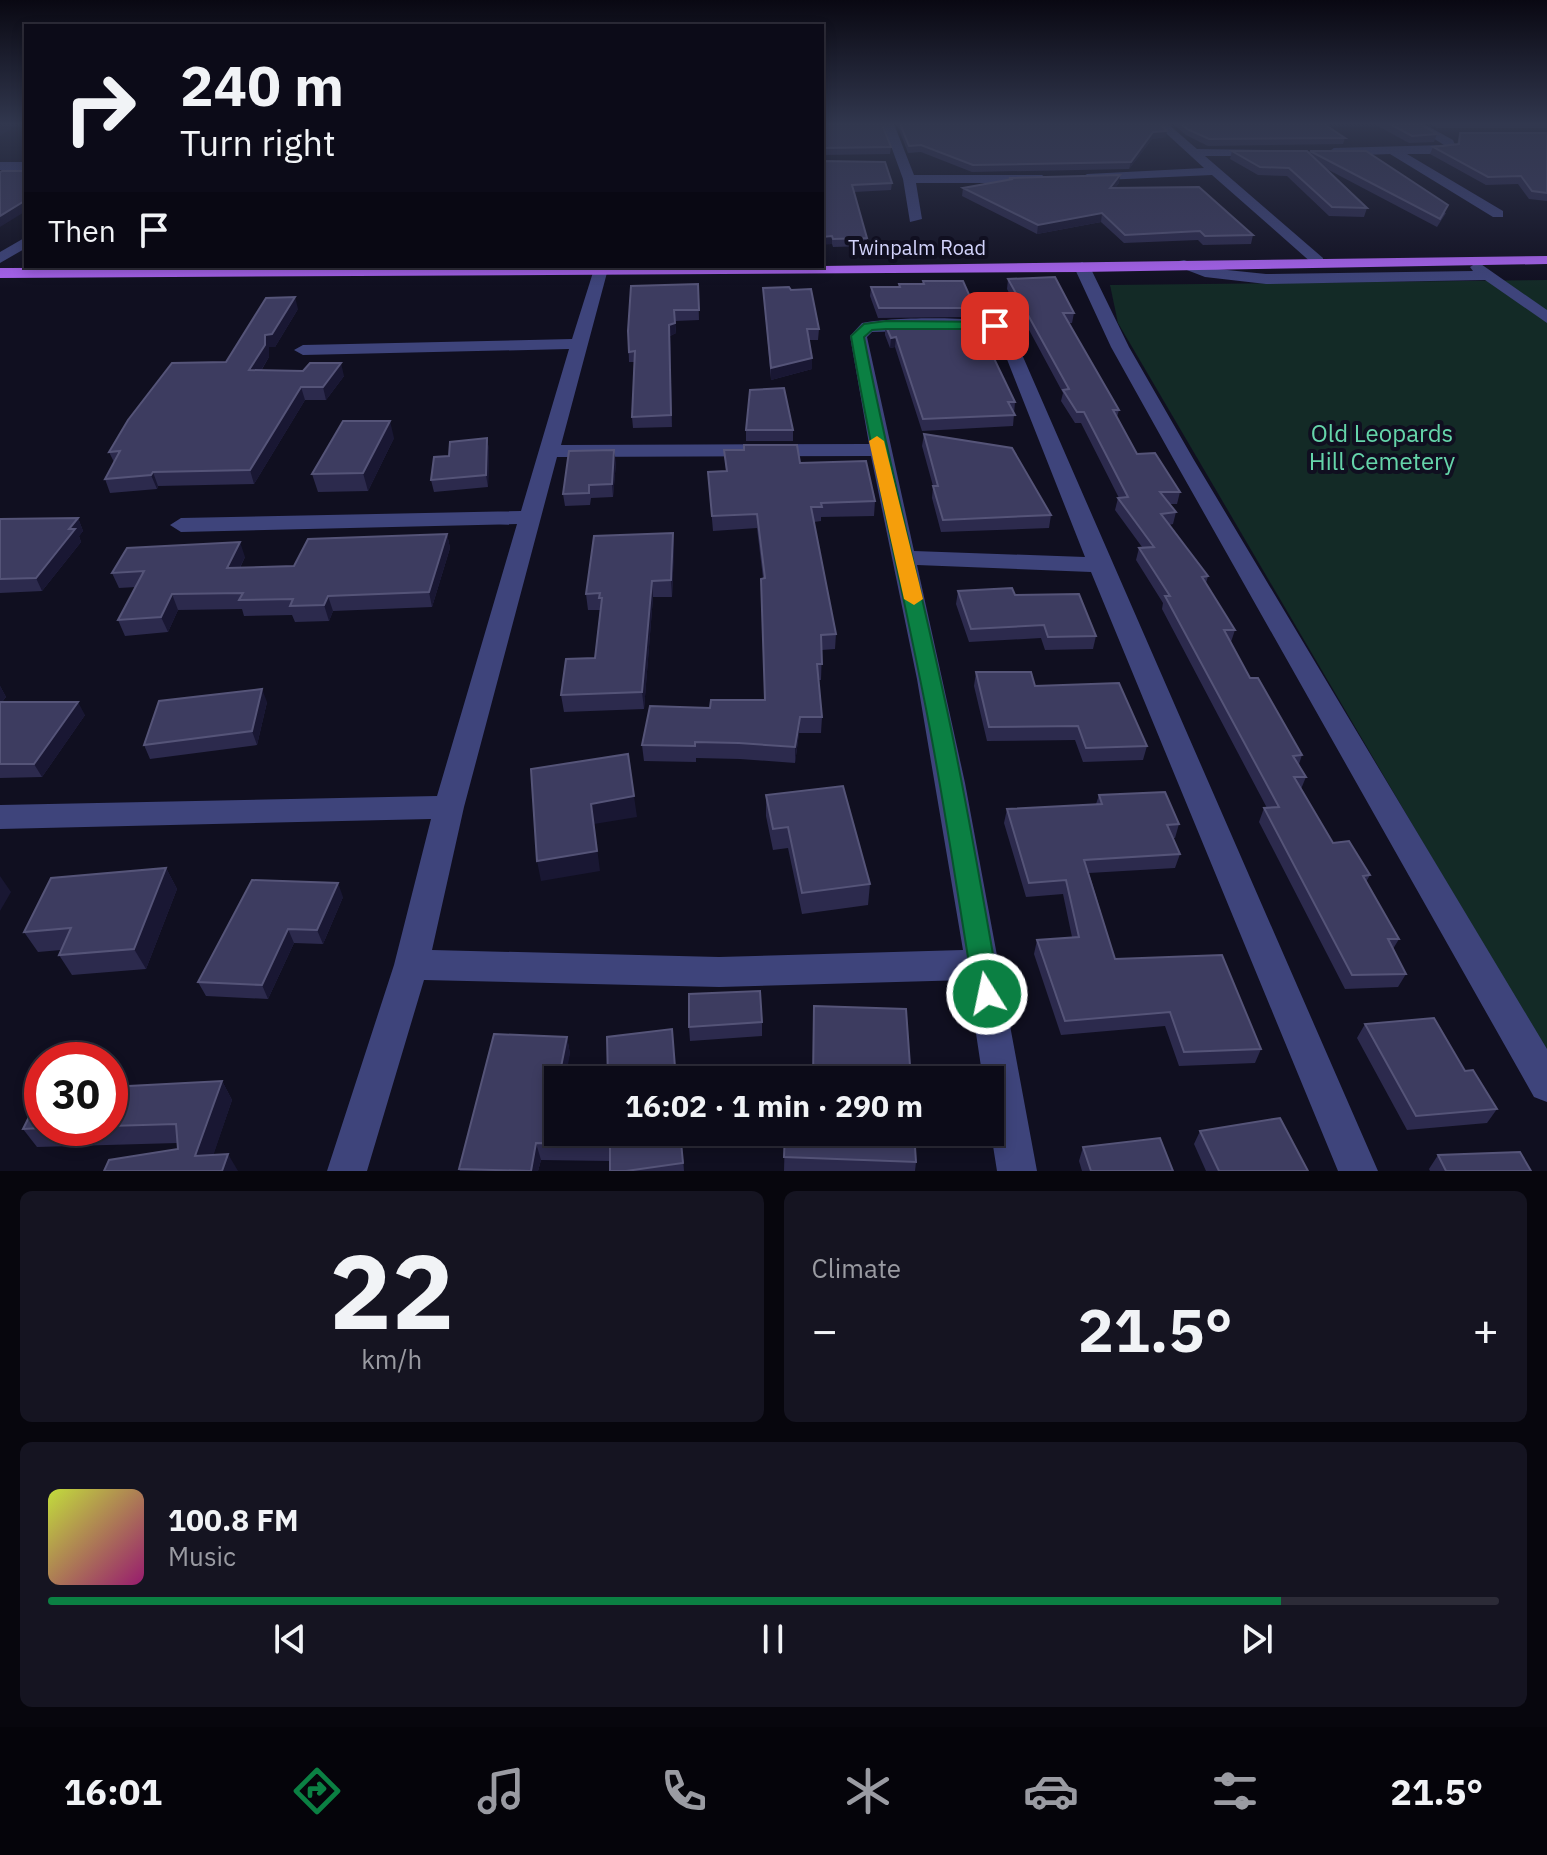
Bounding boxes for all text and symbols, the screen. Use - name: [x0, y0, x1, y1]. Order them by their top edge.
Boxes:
- text: 240 m: [180, 49, 344, 121]
- icon: right: [48, 56, 152, 160]
- text: Turn right: [180, 119, 336, 166]
- icon: arrive: [132, 208, 176, 252]
- text: Then: [48, 211, 116, 250]
- street label: Twinpalm Road: [848, 234, 986, 261]
- pin: [961, 292, 1029, 360]
- icon: arrive: [973, 304, 1017, 348]
- park label: Old Leopards Hill Cemetery: [1309, 417, 1455, 477]
- position arrow: [945, 952, 1029, 1036]
- speed limit sign: 30: [24, 1042, 128, 1146]
- text: 16:02 · 1 min · 290 m: [625, 1086, 923, 1125]
- text: 22: [329, 1222, 454, 1358]
- text: Climate: [812, 1251, 901, 1285]
- text: 21.5°: [1078, 1290, 1233, 1369]
- text: −: [812, 1301, 838, 1358]
- text: +: [1473, 1301, 1499, 1358]
- text: km/h: [361, 1342, 422, 1376]
- text: 100.8 FM: [168, 1500, 299, 1539]
- text: Music: [168, 1539, 236, 1573]
- icon: previous: [268, 1617, 312, 1661]
- icon: pause: [751, 1617, 795, 1661]
- icon: next: [1235, 1617, 1279, 1661]
- icon: directions: [289, 1763, 345, 1819]
- icon: music: [473, 1763, 529, 1819]
- icon: phone: [656, 1763, 712, 1819]
- icon: climate: [840, 1763, 896, 1819]
- icon: car: [1023, 1763, 1079, 1819]
- icon: filters: [1207, 1763, 1263, 1819]
- text: 16:01: [64, 1768, 162, 1815]
- text: 21.5°: [1390, 1768, 1483, 1815]

